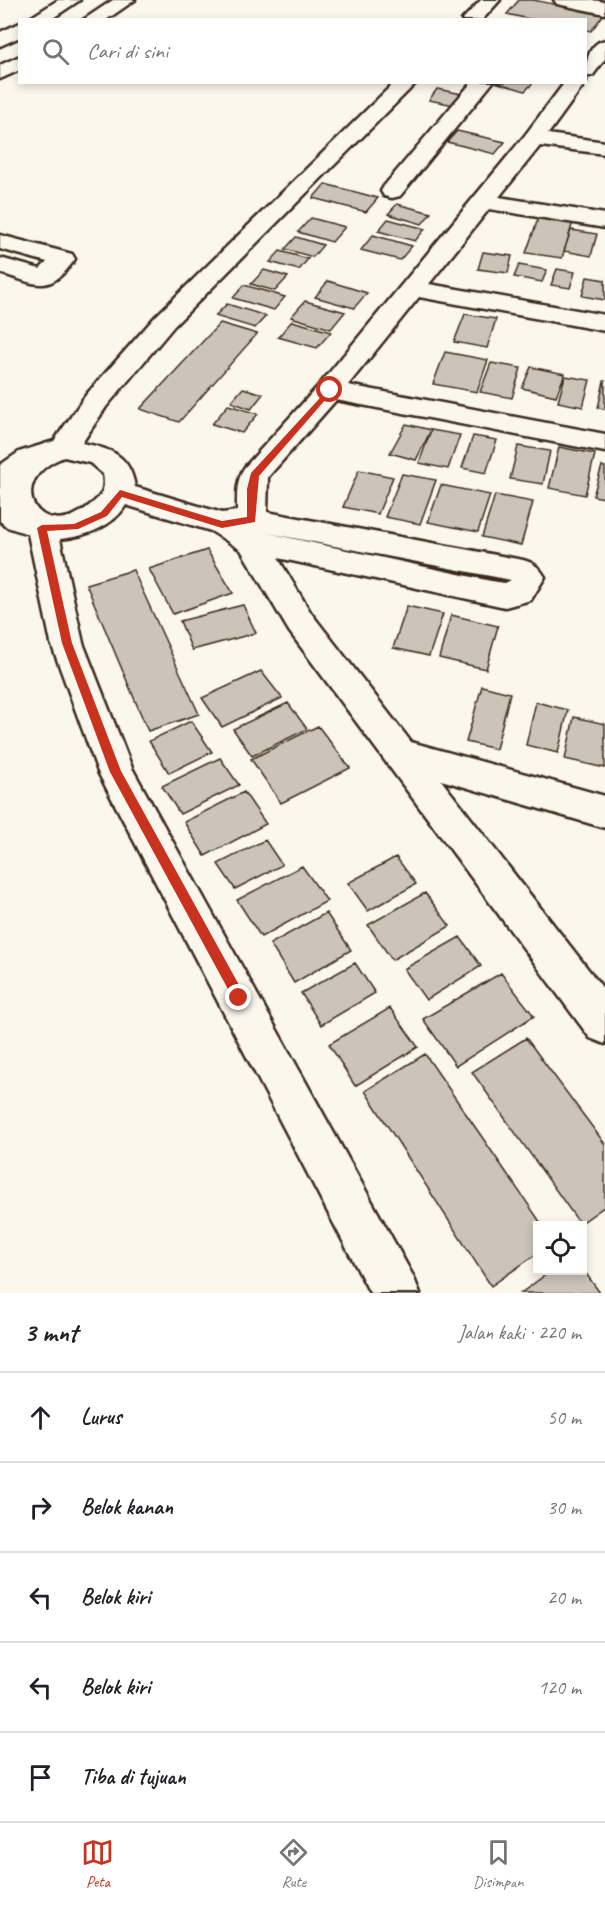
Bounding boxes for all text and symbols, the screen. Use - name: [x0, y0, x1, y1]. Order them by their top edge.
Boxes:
- search box: [18, 18, 587, 84]
- icon: search: [39, 35, 72, 68]
- text: Cari di sini: [87, 37, 168, 65]
- route start: [316, 376, 342, 402]
- route end: [225, 984, 251, 1010]
- map controls: [533, 1221, 587, 1275]
- button: locate: [533, 1221, 587, 1275]
- text: 3 mnt: [24, 1316, 77, 1349]
- text: Jalan kaki · 220 m: [458, 1320, 581, 1345]
- icon: ahead: [24, 1401, 57, 1434]
- text: Lurus: [81, 1403, 121, 1431]
- text: 50 m: [547, 1405, 581, 1430]
- icon: right: [24, 1491, 57, 1524]
- text: Belok kanan: [81, 1493, 173, 1521]
- text: 30 m: [547, 1495, 581, 1520]
- icon: left: [24, 1581, 57, 1614]
- text: Belok kiri: [81, 1583, 150, 1611]
- text: 20 m: [547, 1585, 581, 1610]
- icon: left: [24, 1671, 57, 1704]
- text: Belok kiri: [81, 1673, 150, 1701]
- text: 120 m: [538, 1675, 581, 1700]
- icon: arrive: [24, 1761, 57, 1794]
- text: Tiba di tujuan: [81, 1763, 186, 1791]
- tab: Peta: [81, 1836, 114, 1892]
- tab: Rute: [277, 1836, 310, 1892]
- tab: Disimpan: [473, 1836, 524, 1892]

